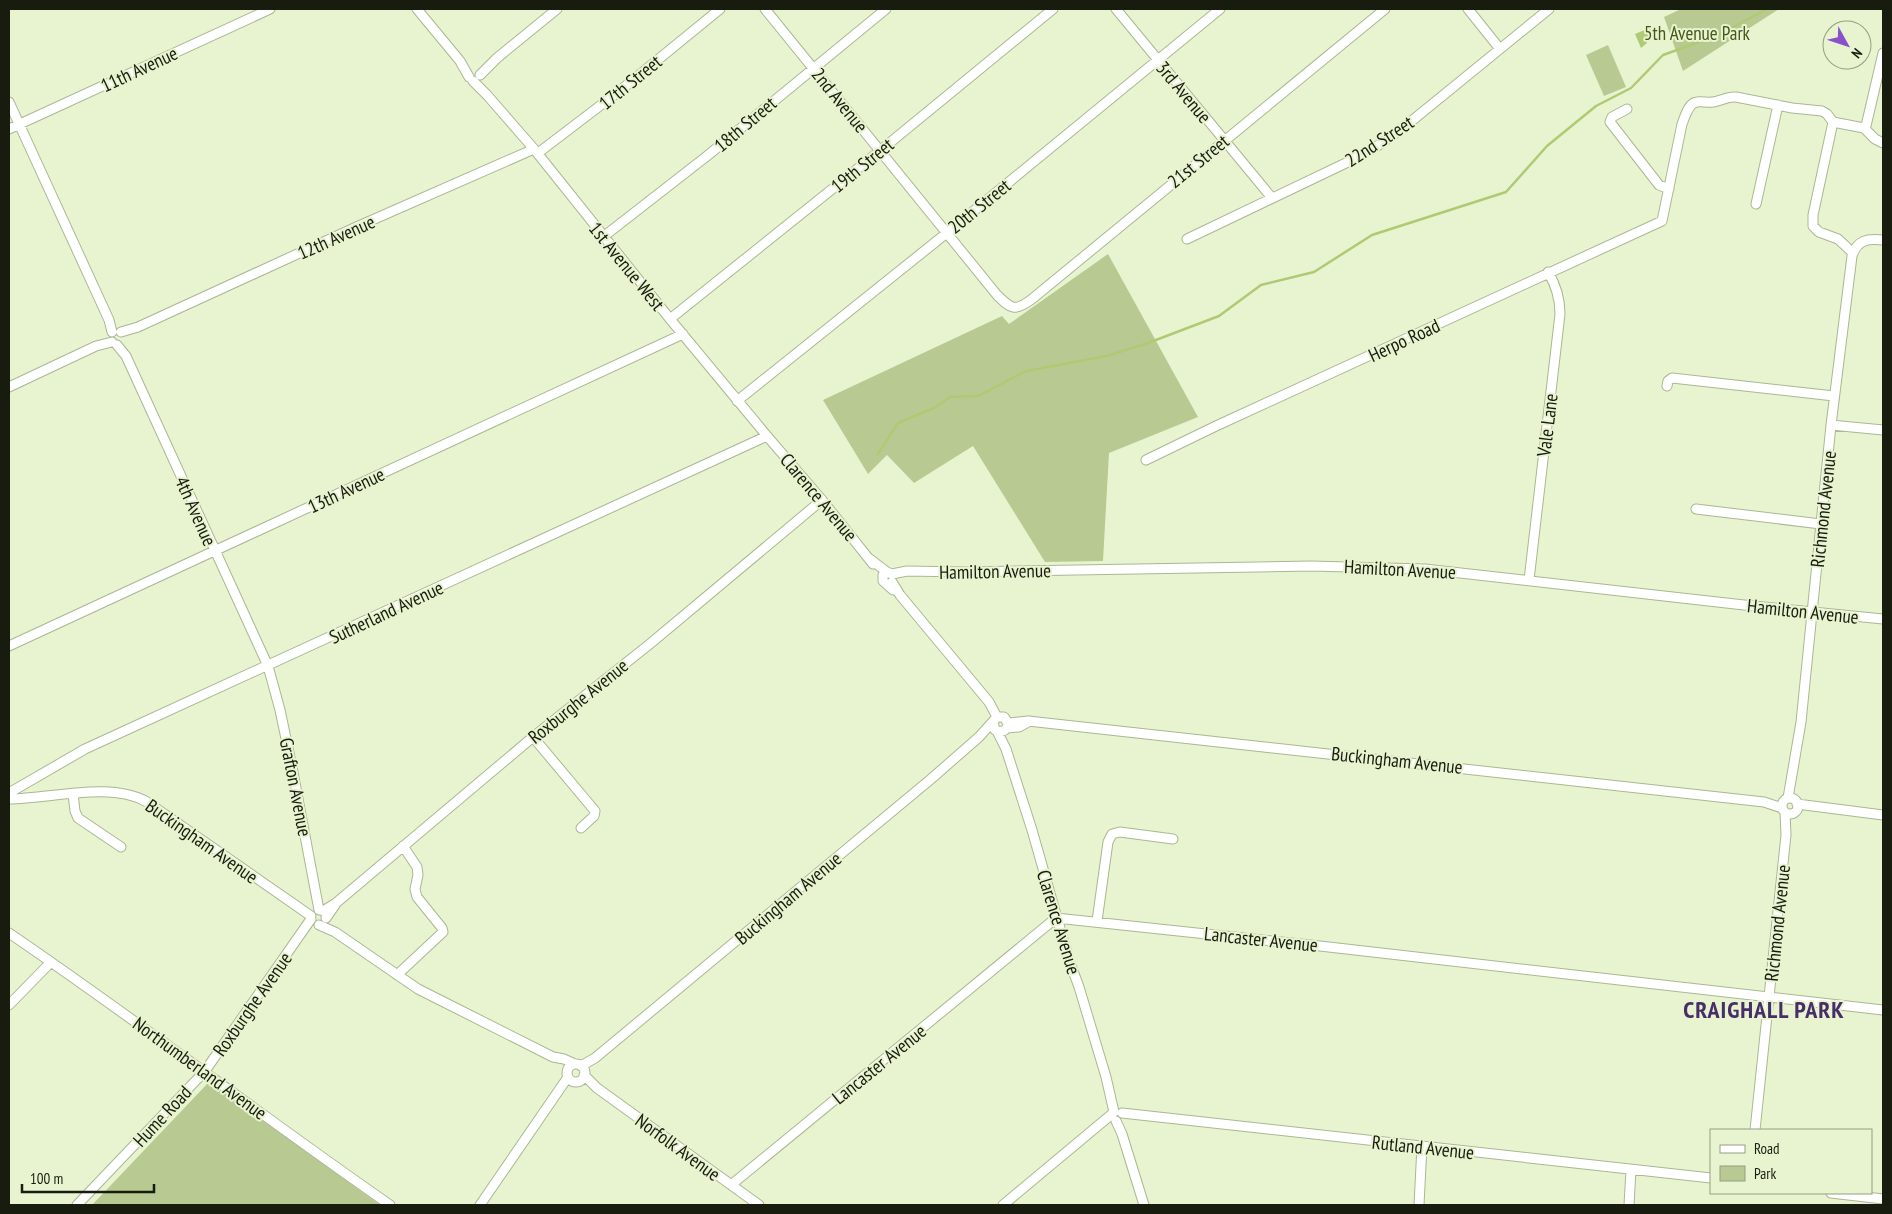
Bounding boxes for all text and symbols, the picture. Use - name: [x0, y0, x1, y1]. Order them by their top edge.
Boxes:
- north arrow: [1822, 20, 1872, 70]
- park label: 5th Avenue Park: [1644, 21, 1751, 45]
- street label: 11th Avenue: [97, 41, 181, 97]
- text: N: [1848, 45, 1866, 62]
- street label: 17th Street: [594, 49, 667, 115]
- street label: 3rd Avenue: [1151, 56, 1217, 128]
- street label: 2nd Avenue: [807, 63, 874, 137]
- street label: 18th Street: [709, 91, 782, 157]
- street label: 22nd Street: [1340, 110, 1418, 172]
- street label: 21st Street: [1162, 128, 1234, 193]
- street label: 19th Street: [826, 132, 899, 198]
- street label: 20th Street: [943, 173, 1016, 239]
- street label: 12th Avenue: [294, 209, 379, 265]
- street label: 1st Avenue West: [584, 217, 670, 316]
- street label: Herpo Road: [1364, 313, 1444, 367]
- street label: Vale Lane: [1531, 392, 1563, 459]
- street label: Clarence Avenue: [775, 448, 863, 546]
- street label: Richmond Avenue: [1805, 449, 1841, 568]
- street label: 13th Avenue: [304, 462, 388, 518]
- street label: 4th Avenue: [170, 472, 222, 550]
- street label: Hamilton Avenue: [1343, 554, 1457, 584]
- street label: Hamilton Avenue: [939, 558, 1051, 584]
- street label: Sutherland Avenue: [325, 575, 447, 649]
- street label: Hamilton Avenue: [1746, 593, 1860, 629]
- street label: Roxburghe Avenue: [523, 653, 633, 749]
- street label: Grafton Avenue: [275, 736, 317, 839]
- street label: Buckingham Avenue: [1330, 741, 1464, 779]
- street label: Buckingham Avenue: [141, 793, 263, 889]
- street label: Buckingham Avenue: [730, 846, 846, 950]
- street label: Richmond Avenue: [1759, 863, 1795, 982]
- street label: Clarence Avenue: [1032, 867, 1086, 977]
- street label: Lancaster Avenue: [1203, 921, 1319, 957]
- street label: Roxburghe Avenue: [207, 947, 297, 1061]
- district label: CRAIGHALL PARK: [1683, 994, 1845, 1025]
- street label: Northumberland Avenue: [128, 1011, 272, 1125]
- street label: Lancaster Avenue: [827, 1019, 931, 1109]
- street label: Hume Road: [128, 1080, 196, 1152]
- street label: Norfolk Avenue: [631, 1108, 725, 1186]
- legend: [1710, 1129, 1872, 1194]
- street label: Rutland Avenue: [1371, 1130, 1475, 1164]
- text: Road: [1754, 1139, 1780, 1158]
- scale bar: [22, 1162, 155, 1194]
- text: Park: [1754, 1164, 1776, 1183]
- text: 100 m: [30, 1169, 63, 1188]

